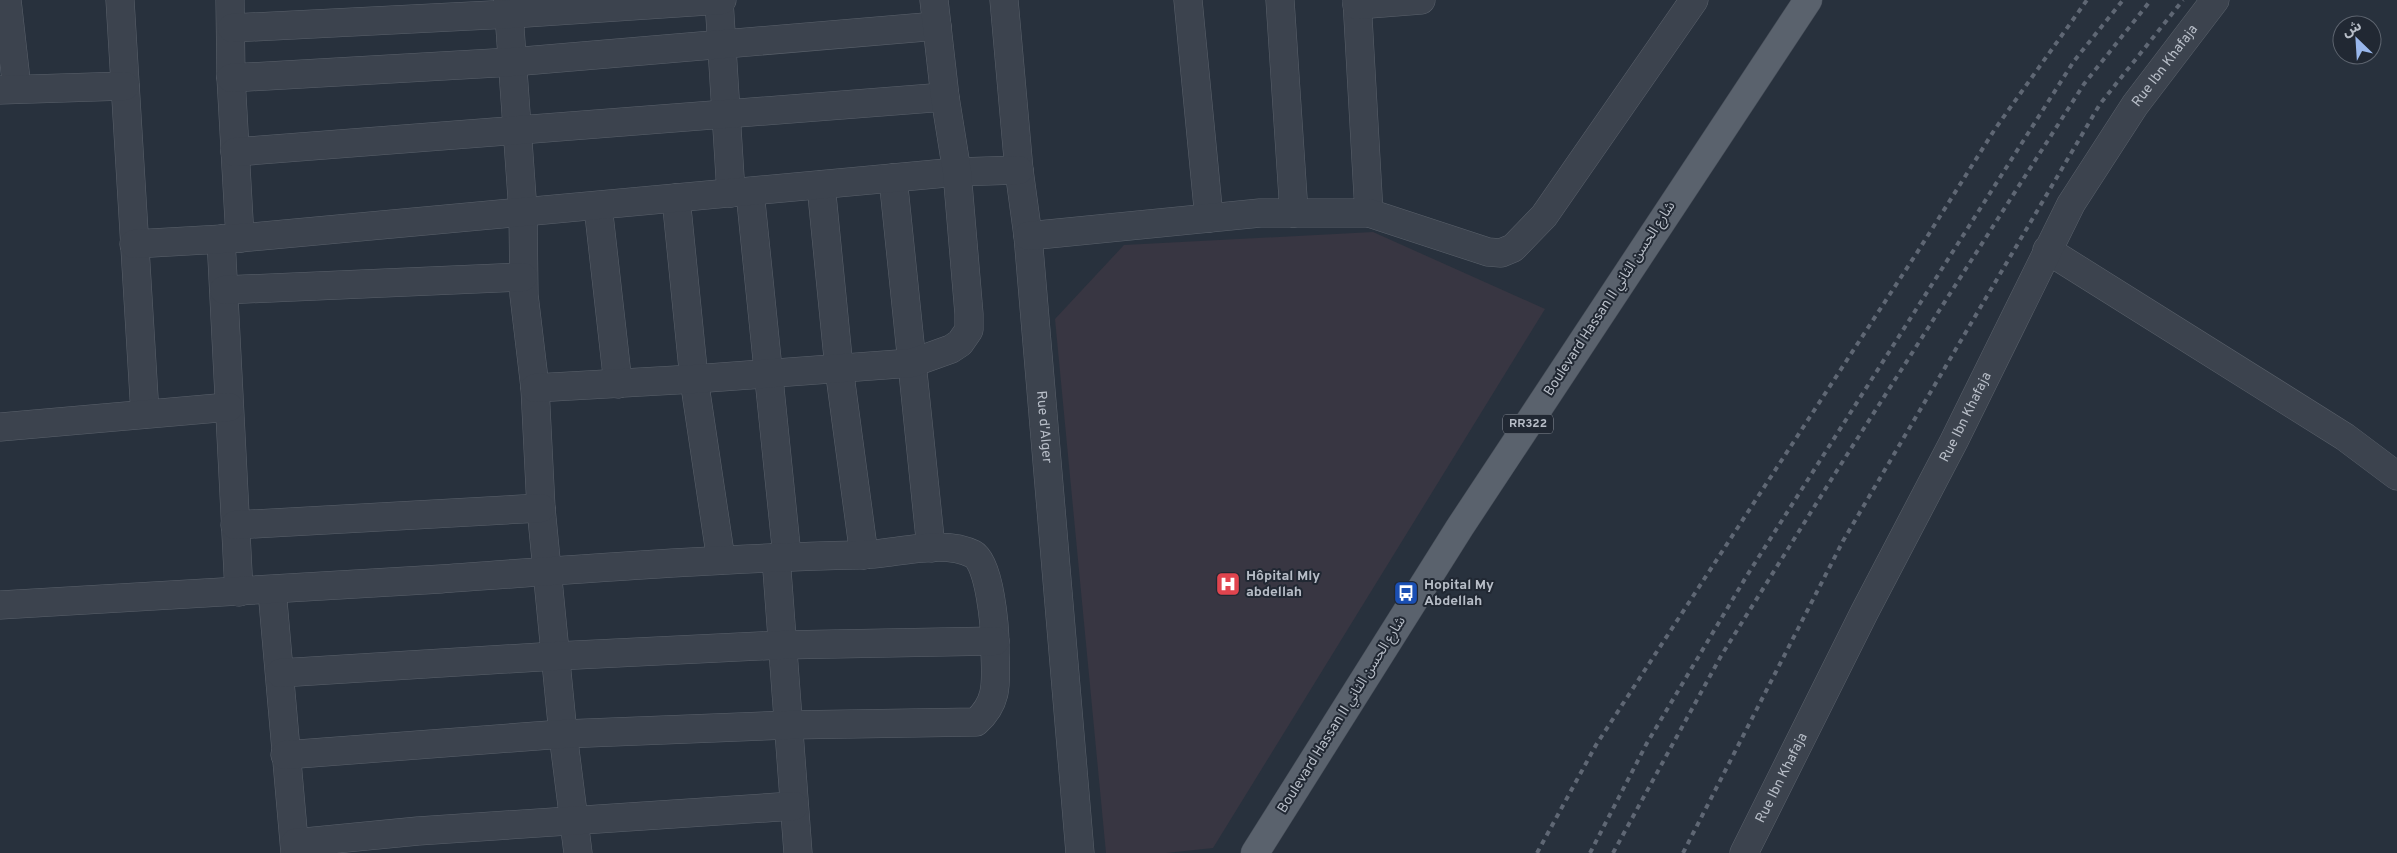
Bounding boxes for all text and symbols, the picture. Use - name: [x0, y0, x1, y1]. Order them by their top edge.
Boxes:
- north arrow: [2332, 15, 2382, 65]
- text: ش: [2340, 18, 2364, 41]
- street label: Rue Ibn Khafaja: [2128, 21, 2202, 110]
- street label: Boulevard Hassan II شارع الحسن الثاني: [1541, 199, 1680, 400]
- street label: Rue Ibn Khafaja: [1936, 369, 1995, 465]
- street label: Rue d'Alger: [1033, 390, 1056, 465]
- road number: RR322: [1503, 414, 1553, 434]
- place label: Hôpital Mly abdellah: [1246, 568, 1320, 601]
- hospital icon: Hôpital Mly abdellah: [1215, 571, 1241, 597]
- place label: Hopital My Abdellah: [1424, 577, 1494, 610]
- bus stop icon: Hopital My Abdellah: [1393, 580, 1419, 606]
- street label: Boulevard Hassan II شارع الحسن الثاني: [1274, 614, 1411, 817]
- street label: Rue Ibn Khafaja: [1752, 730, 1811, 826]

